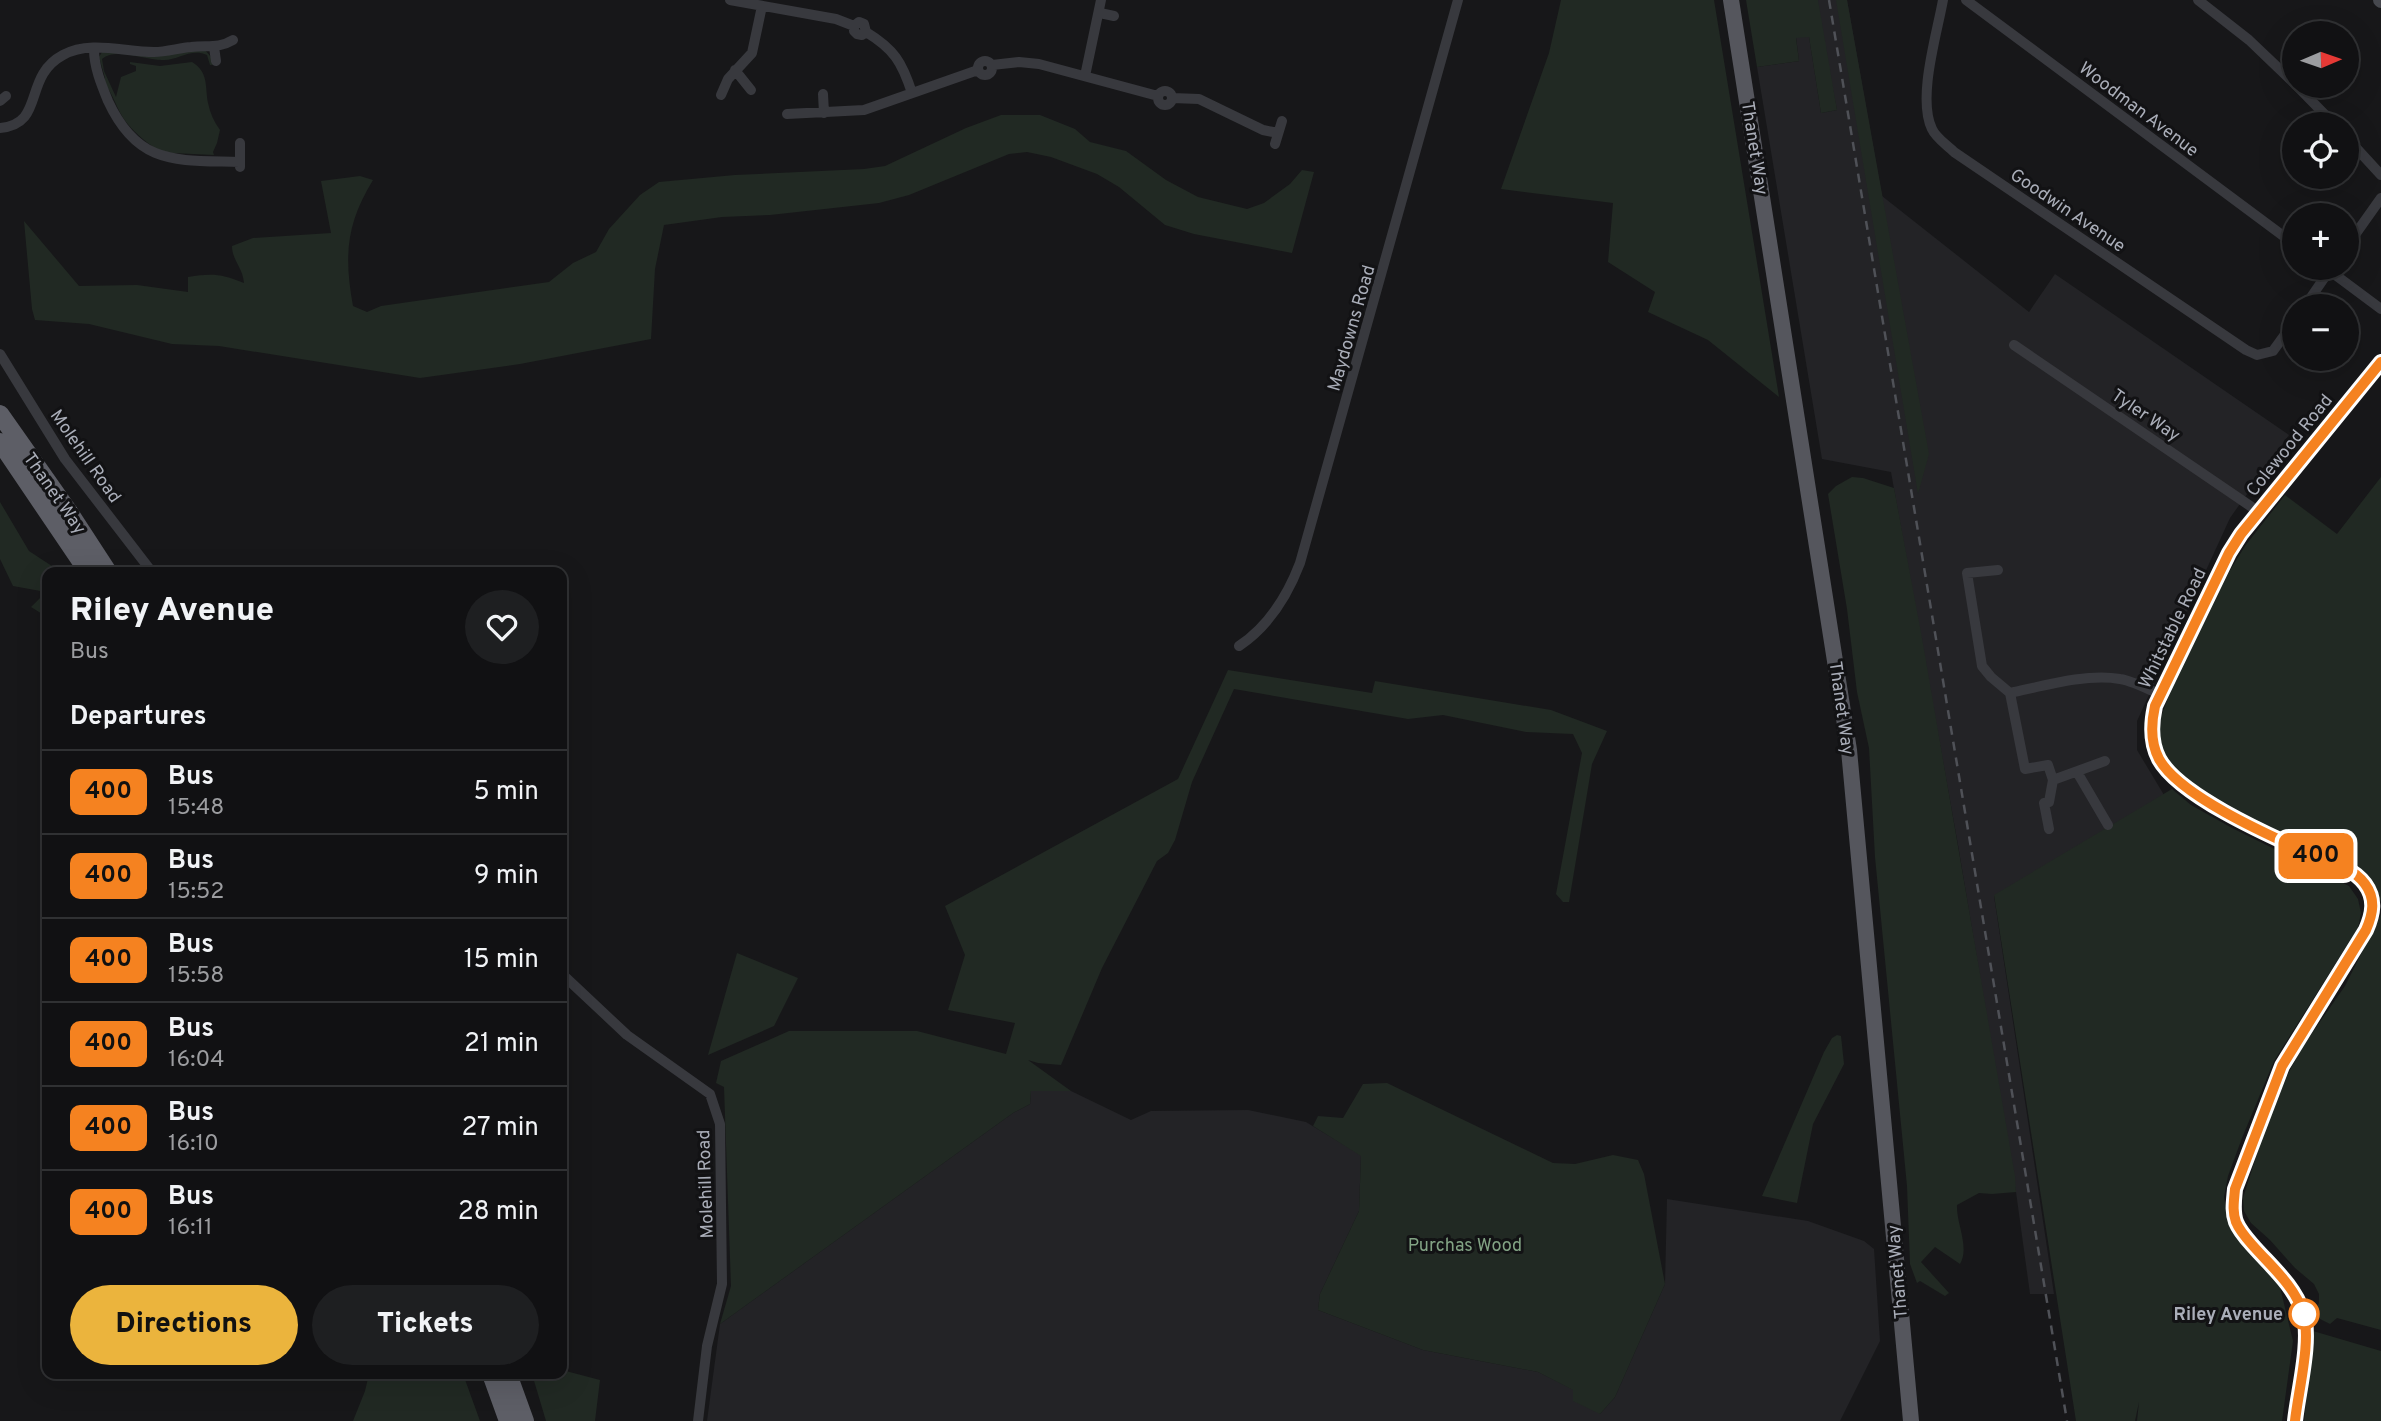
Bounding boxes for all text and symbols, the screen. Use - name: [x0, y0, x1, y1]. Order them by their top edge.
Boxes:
- north arrow: [2282, 21, 2359, 98]
- map controls: [2282, 21, 2359, 371]
- street label: Woodman Avenue: [2074, 58, 2203, 163]
- street label: Thanet Way: [1735, 100, 1772, 197]
- button: locate: [2282, 112, 2359, 189]
- street label: Goodwin Avenue: [2005, 164, 2129, 258]
- button: +: [2282, 203, 2359, 280]
- street label: Maydowns Road: [1323, 263, 1381, 394]
- button: −: [2282, 294, 2359, 371]
- street label: Tyler Way: [2106, 385, 2184, 448]
- street label: Colewood Road: [2242, 390, 2339, 502]
- street label: Molehill Road: [44, 406, 125, 508]
- street label: Thanet Way: [17, 449, 90, 539]
- street label: Whitstable Road: [2134, 565, 2212, 693]
- button: heart: [465, 590, 539, 664]
- text: Riley Avenue: [70, 591, 274, 633]
- text: Bus: [70, 638, 109, 667]
- street label: Thanet Way: [1823, 660, 1858, 757]
- text: Departures: [70, 701, 207, 734]
- text: Bus: [168, 761, 214, 794]
- text: 5 min: [473, 776, 539, 809]
- text: 400: [85, 777, 132, 807]
- text: 15:48: [168, 794, 224, 823]
- line badge: 400: [2276, 833, 2356, 879]
- text: 400: [2292, 841, 2340, 871]
- text: Bus: [168, 845, 214, 878]
- text: 9 min: [474, 860, 539, 893]
- text: 400: [85, 861, 132, 891]
- text: 15:52: [168, 878, 224, 907]
- text: Bus: [168, 929, 214, 962]
- text: 15 min: [464, 944, 539, 977]
- text: 400: [85, 945, 132, 975]
- text: 15:58: [168, 962, 224, 991]
- text: Bus: [168, 1013, 214, 1046]
- text: 21 min: [464, 1028, 539, 1061]
- text: 400: [85, 1029, 132, 1059]
- text: 16:04: [168, 1046, 225, 1075]
- text: Bus: [168, 1097, 214, 1130]
- text: 27 min: [461, 1112, 539, 1145]
- text: 400: [85, 1113, 132, 1143]
- street label: Molehill Road: [693, 1129, 720, 1239]
- text: 16:10: [168, 1130, 219, 1159]
- text: Bus: [168, 1181, 214, 1214]
- text: 28 min: [458, 1196, 539, 1229]
- text: 400: [85, 1197, 132, 1227]
- text: 16:11: [168, 1214, 213, 1243]
- street label: Thanet Way: [1883, 1224, 1914, 1320]
- park label: Purchas Wood: [1408, 1235, 1522, 1258]
- button: Directions: [70, 1285, 298, 1365]
- button: Tickets: [312, 1285, 539, 1365]
- marker: Riley Avenue: [2289, 1299, 2319, 1329]
- place label: Riley Avenue: [2174, 1304, 2283, 1327]

